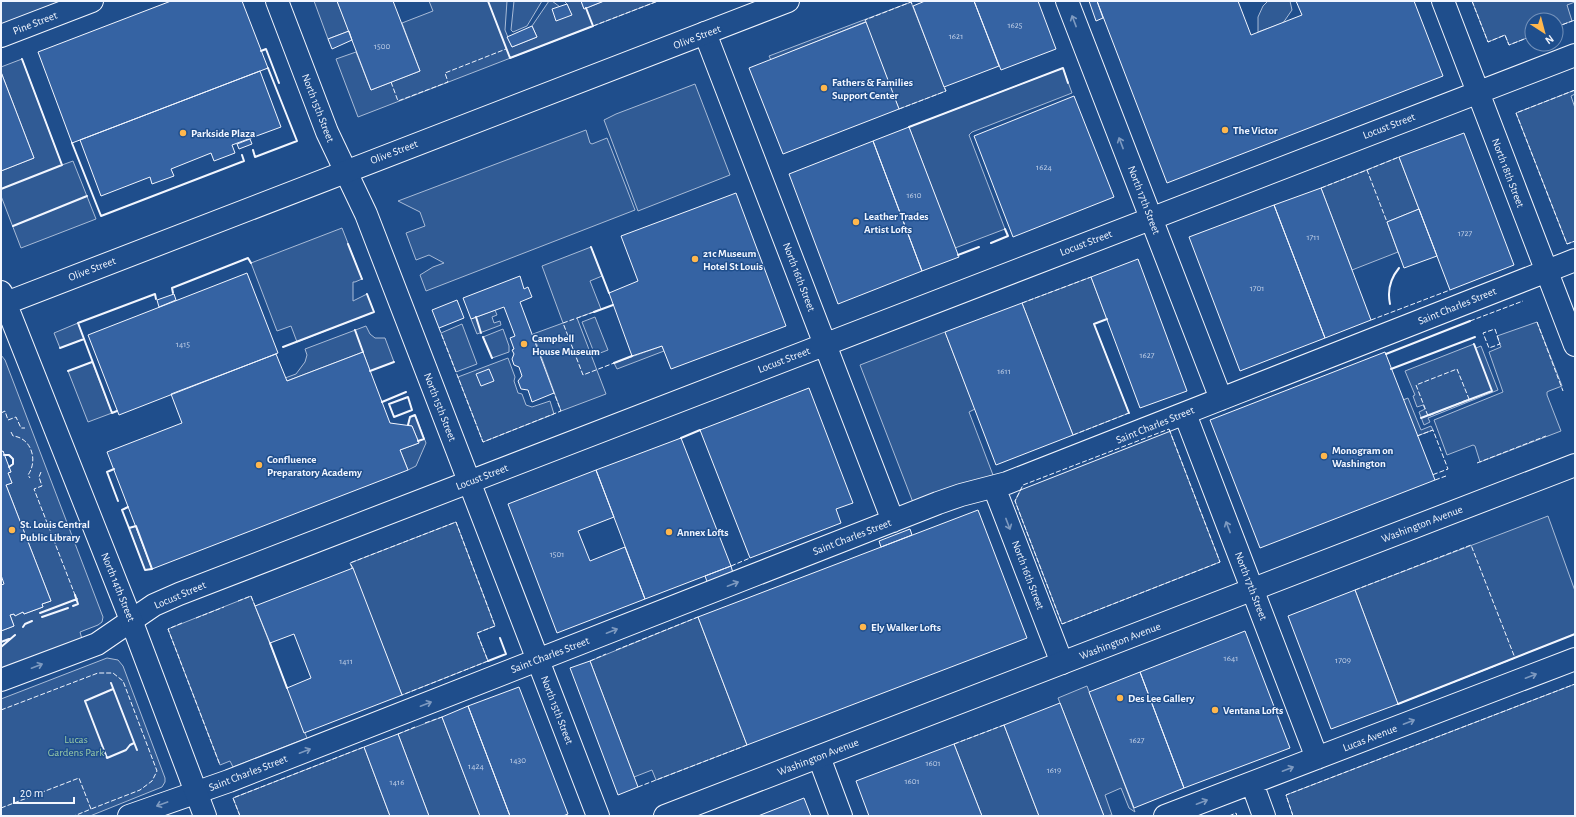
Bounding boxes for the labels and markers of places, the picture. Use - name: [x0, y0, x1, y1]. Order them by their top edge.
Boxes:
- place label: Fathers & Families Support Center: [832, 77, 913, 101]
- marker: Fathers & Families Support Center: [819, 83, 829, 93]
- marker: The Victor: [1220, 125, 1230, 135]
- place label: The Victor: [1233, 125, 1278, 136]
- marker: Parkside Plaza: [178, 128, 188, 138]
- place label: Parkside Plaza: [191, 128, 256, 139]
- place label: Leather Trades Artist Lofts: [864, 211, 929, 235]
- marker: Leather Trades Artist Lofts: [851, 217, 861, 227]
- place label: 21c Museum Hotel St Louis: [703, 248, 763, 272]
- marker: 21c Museum Hotel St Louis: [690, 254, 700, 264]
- place label: Campbell House Museum: [532, 333, 600, 357]
- marker: Campbell House Museum: [519, 339, 529, 349]
- place label: Monogram on Washington: [1332, 445, 1394, 469]
- marker: Monogram on Washington: [1319, 451, 1329, 461]
- place label: Confluence Preparatory Academy: [267, 454, 362, 478]
- marker: Confluence Preparatory Academy: [254, 460, 264, 470]
- place label: St. Louis Central Public Library: [20, 519, 90, 543]
- marker: St. Louis Central Public Library: [7, 525, 17, 535]
- marker: Annex Lofts: [664, 527, 674, 537]
- place label: Annex Lofts: [677, 527, 728, 538]
- marker: Ely Walker Lofts: [858, 622, 868, 632]
- place label: Ely Walker Lofts: [871, 622, 941, 633]
- marker: Des Lee Gallery: [1115, 693, 1125, 703]
- place label: Des Lee Gallery: [1128, 693, 1195, 704]
- marker: Ventana Lofts: [1210, 705, 1220, 715]
- place label: Ventana Lofts: [1223, 705, 1283, 716]

